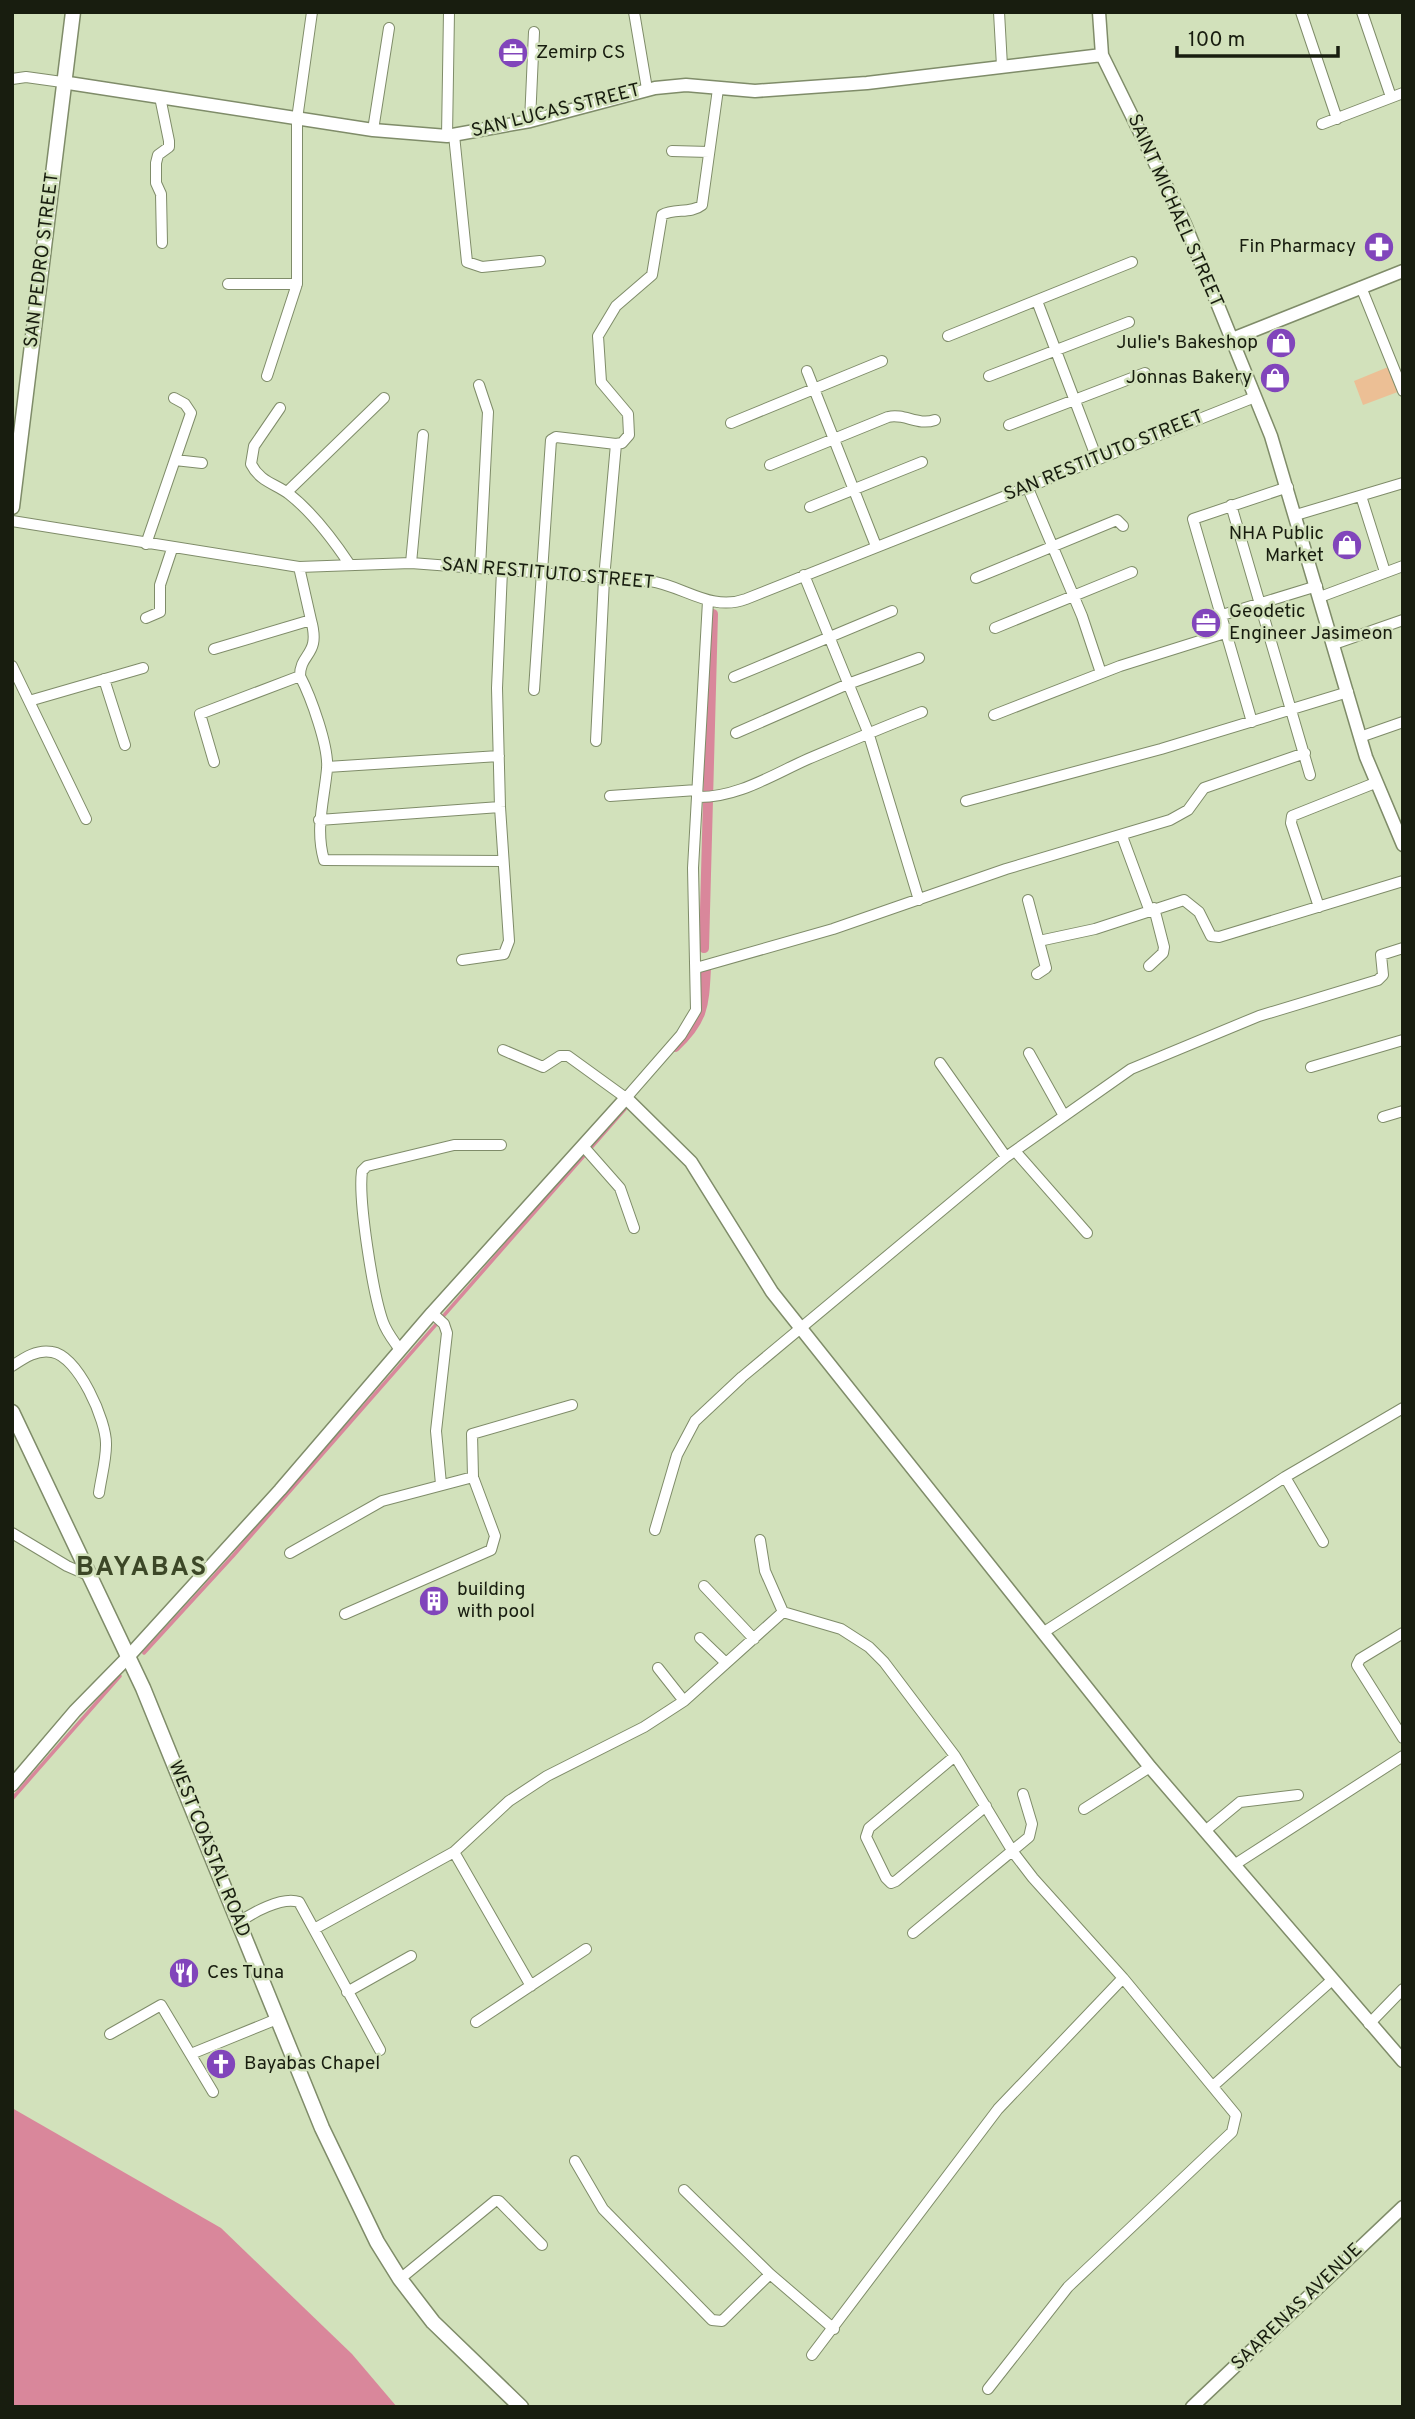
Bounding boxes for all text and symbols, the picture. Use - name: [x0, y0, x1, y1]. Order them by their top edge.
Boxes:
- scale bar: [1177, 14, 1338, 58]
- text: 100 m: [1188, 27, 1245, 54]
- office icon: Zemirp CS: [496, 36, 530, 70]
- place label: Zemirp CS: [536, 41, 625, 65]
- street label: SAN LUCAS STREET: [469, 78, 643, 144]
- street label: SAINT MICHAEL STREET: [1121, 111, 1229, 311]
- street label: SAN PEDRO STREET: [19, 171, 65, 349]
- pharmacy icon: Fin Pharmacy: [1362, 230, 1396, 264]
- place label: Fin Pharmacy: [1239, 235, 1356, 259]
- shop icon: Julie's Bakeshop: [1264, 326, 1298, 360]
- place label: Julie's Bakeshop: [1116, 331, 1258, 355]
- shop icon: Jonnas Bakery: [1258, 361, 1292, 395]
- place label: Jonnas Bakery: [1126, 366, 1252, 390]
- street label: SAN RESTITUTO STREET: [1001, 405, 1207, 507]
- place label: NHA Public Market: [1229, 522, 1324, 568]
- shop icon: NHA Public Market: [1330, 528, 1364, 562]
- street label: SAN RESTITUTO STREET: [441, 553, 655, 595]
- place label: Geodetic Engineer Jasimeon: [1229, 600, 1393, 646]
- office icon: Geodetic Engineer Jasimeon: [1189, 606, 1223, 640]
- district label: BAYABAS: [76, 1552, 208, 1585]
- place label: building with pool: [457, 1578, 535, 1624]
- building icon: building with pool: [417, 1584, 451, 1618]
- street label: WEST COASTAL ROAD: [163, 1757, 255, 1941]
- restaurant icon: Ces Tuna: [167, 1956, 201, 1990]
- place label: Ces Tuna: [207, 1961, 284, 1985]
- church icon: Bayabas Chapel: [204, 2047, 238, 2081]
- place label: Bayabas Chapel: [244, 2052, 380, 2076]
- street label: SAARENAS AVENUE: [1226, 2238, 1368, 2376]

